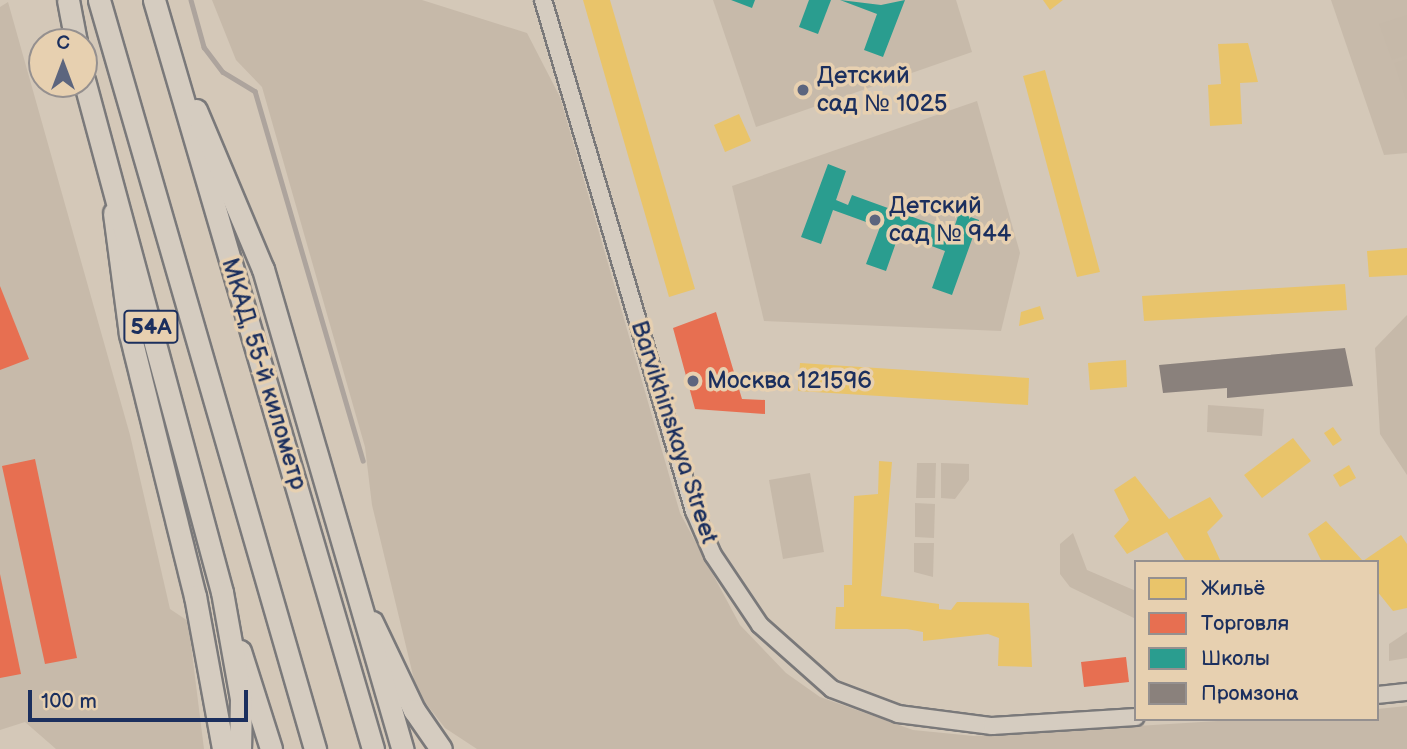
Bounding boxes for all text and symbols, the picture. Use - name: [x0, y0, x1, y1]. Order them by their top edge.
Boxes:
- north arrow: [28, 28, 98, 98]
- text: С: [56, 32, 70, 55]
- place label: Детский сад № 1025: [817, 62, 948, 118]
- marker: Детский сад № 1025: [795, 82, 811, 98]
- place label: Детский сад № 944: [889, 192, 1011, 248]
- marker: Детский сад № 944: [867, 212, 883, 228]
- street label: МКАД, 55-й километр: [215, 255, 313, 493]
- road number: 54А: [123, 308, 179, 346]
- street label: Barvikhinskaya Street: [624, 317, 724, 547]
- place label: Москва 121596: [707, 367, 872, 395]
- marker: Москва 121596: [685, 373, 701, 389]
- legend: [1134, 560, 1379, 721]
- text: Жильё: [1201, 576, 1265, 601]
- text: Торговля: [1201, 611, 1289, 636]
- text: Школы: [1201, 646, 1270, 671]
- scale bar: [32, 676, 252, 720]
- text: Промзона: [1201, 681, 1299, 706]
- text: 100 m: [41, 689, 97, 714]

